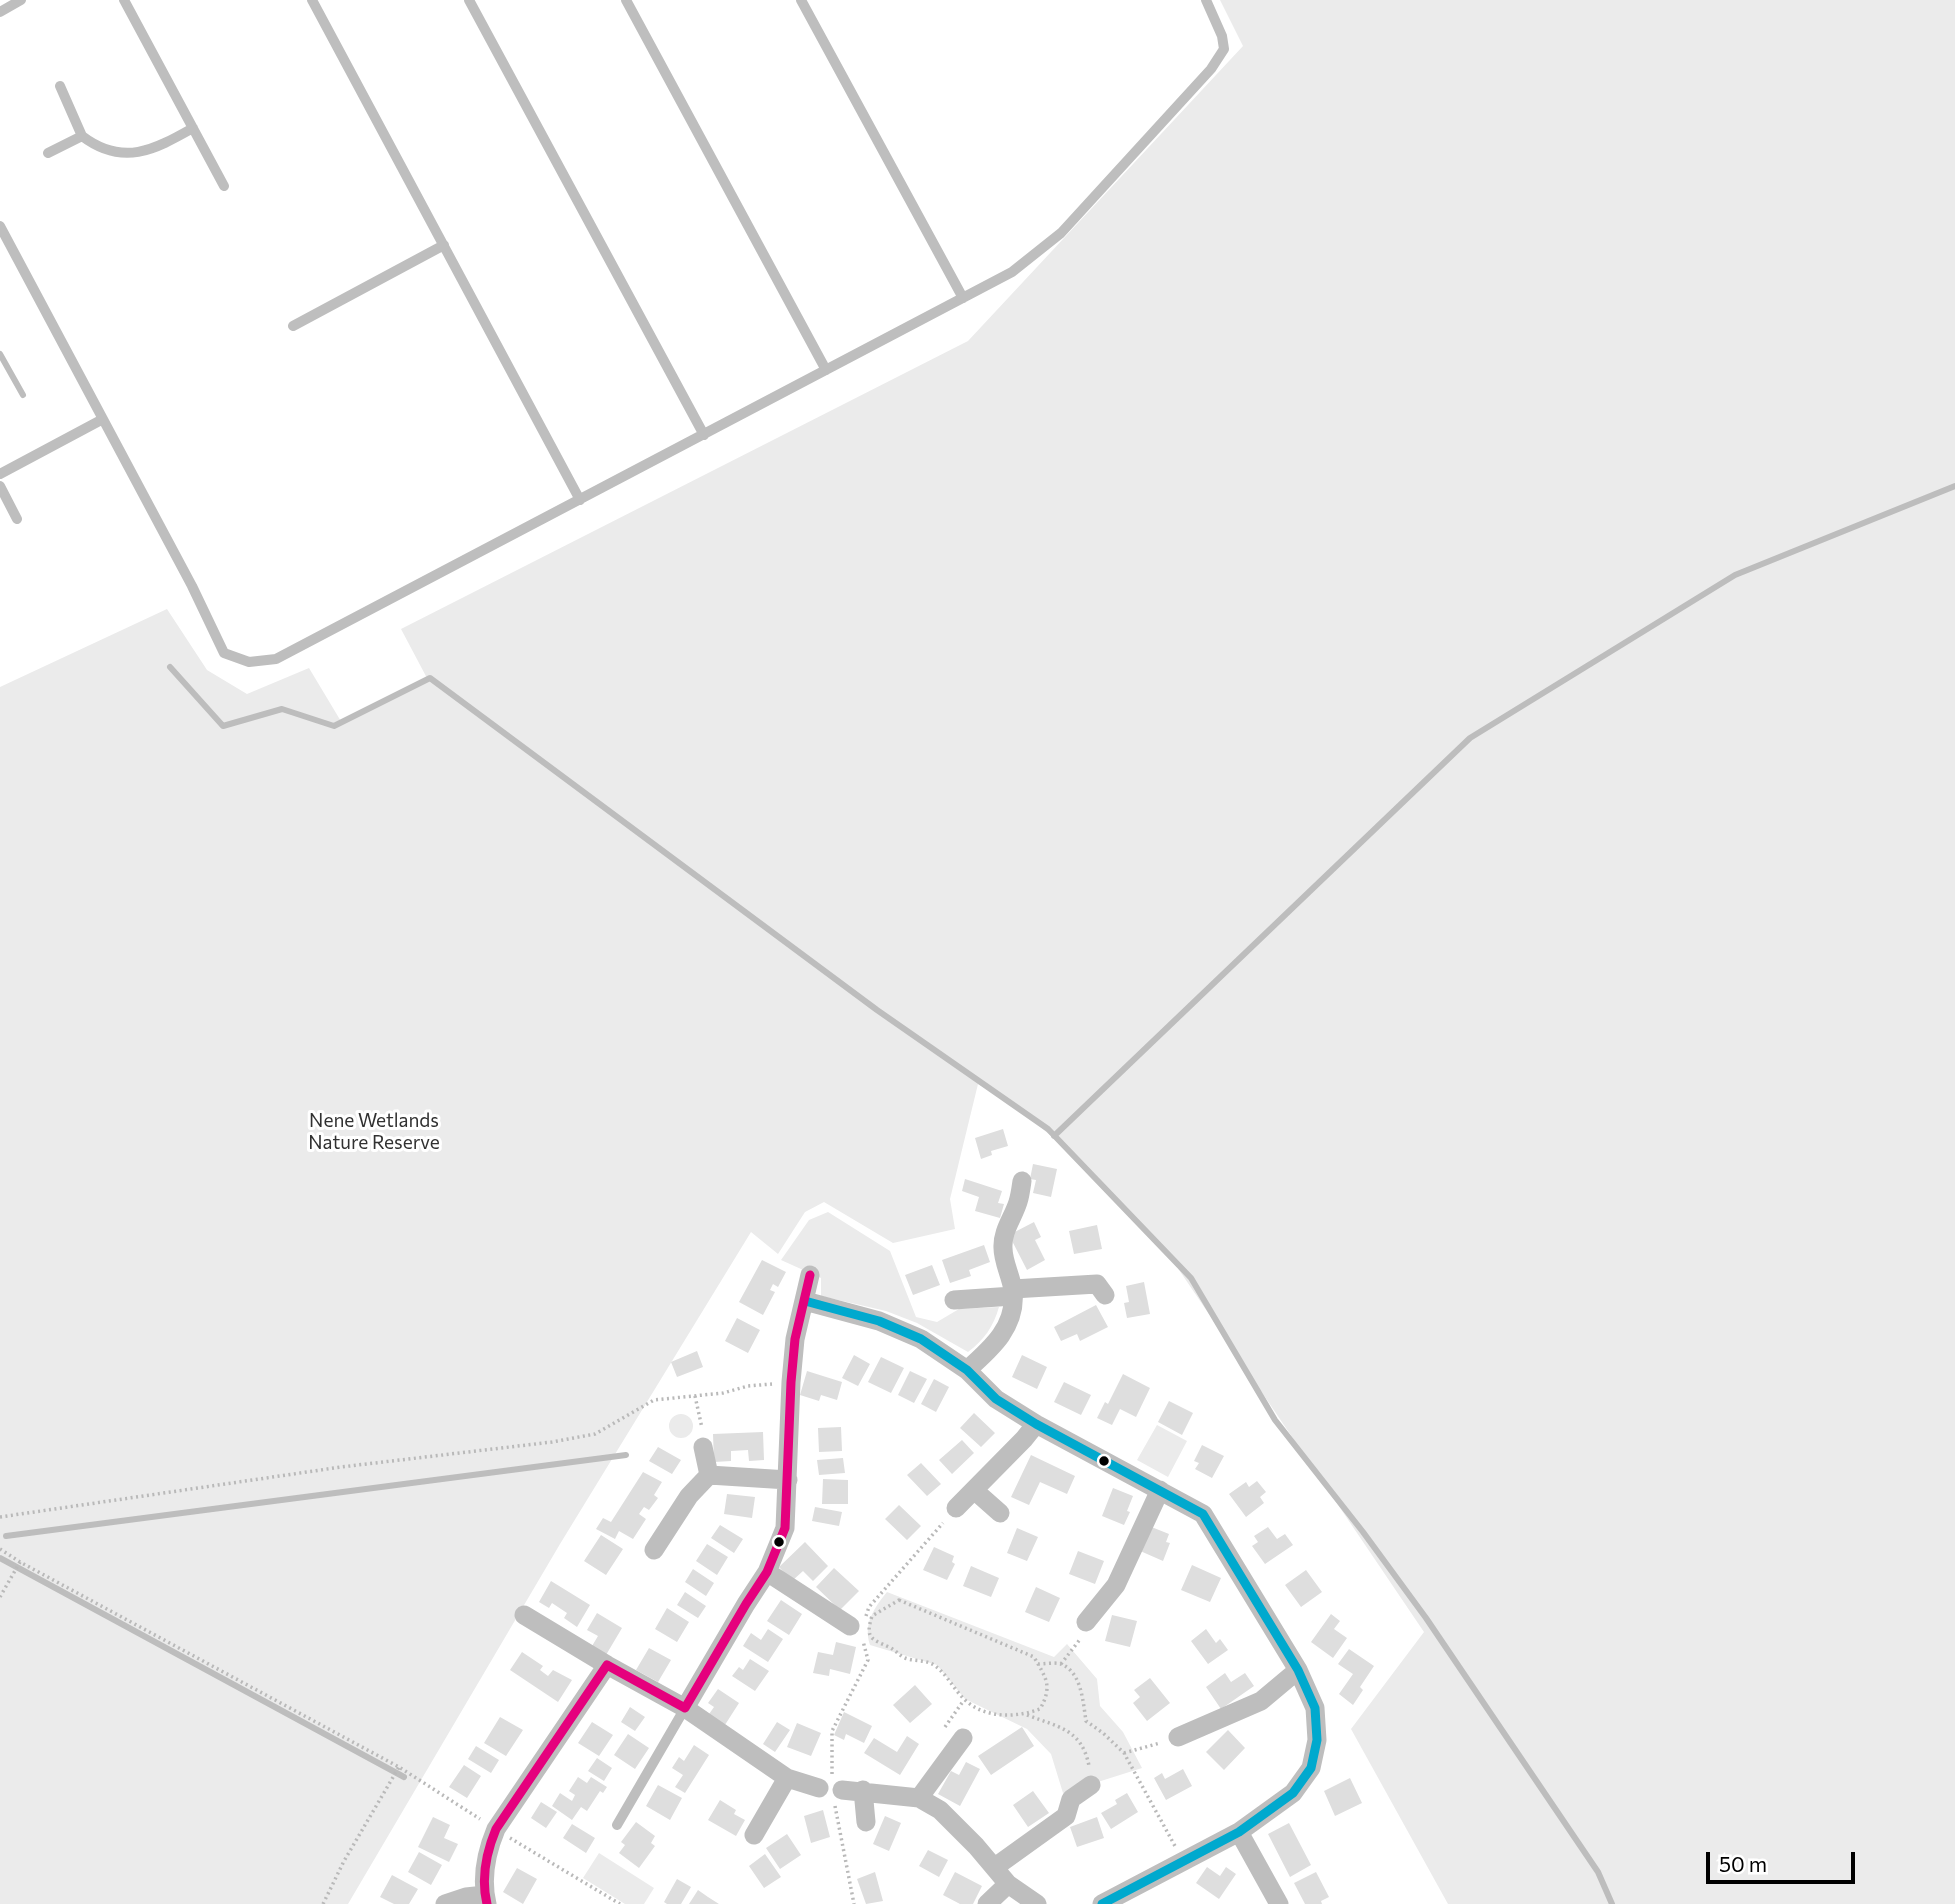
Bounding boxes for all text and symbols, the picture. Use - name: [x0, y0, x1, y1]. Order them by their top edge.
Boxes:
- park label: Nene Wetlands Nature Reserve: [308, 1110, 440, 1154]
- unlabelled marker: [1097, 1454, 1111, 1468]
- unlabelled marker: [772, 1535, 786, 1549]
- scale bar: [1710, 1838, 1859, 1882]
- text: 50 m: [1719, 1851, 1767, 1876]

